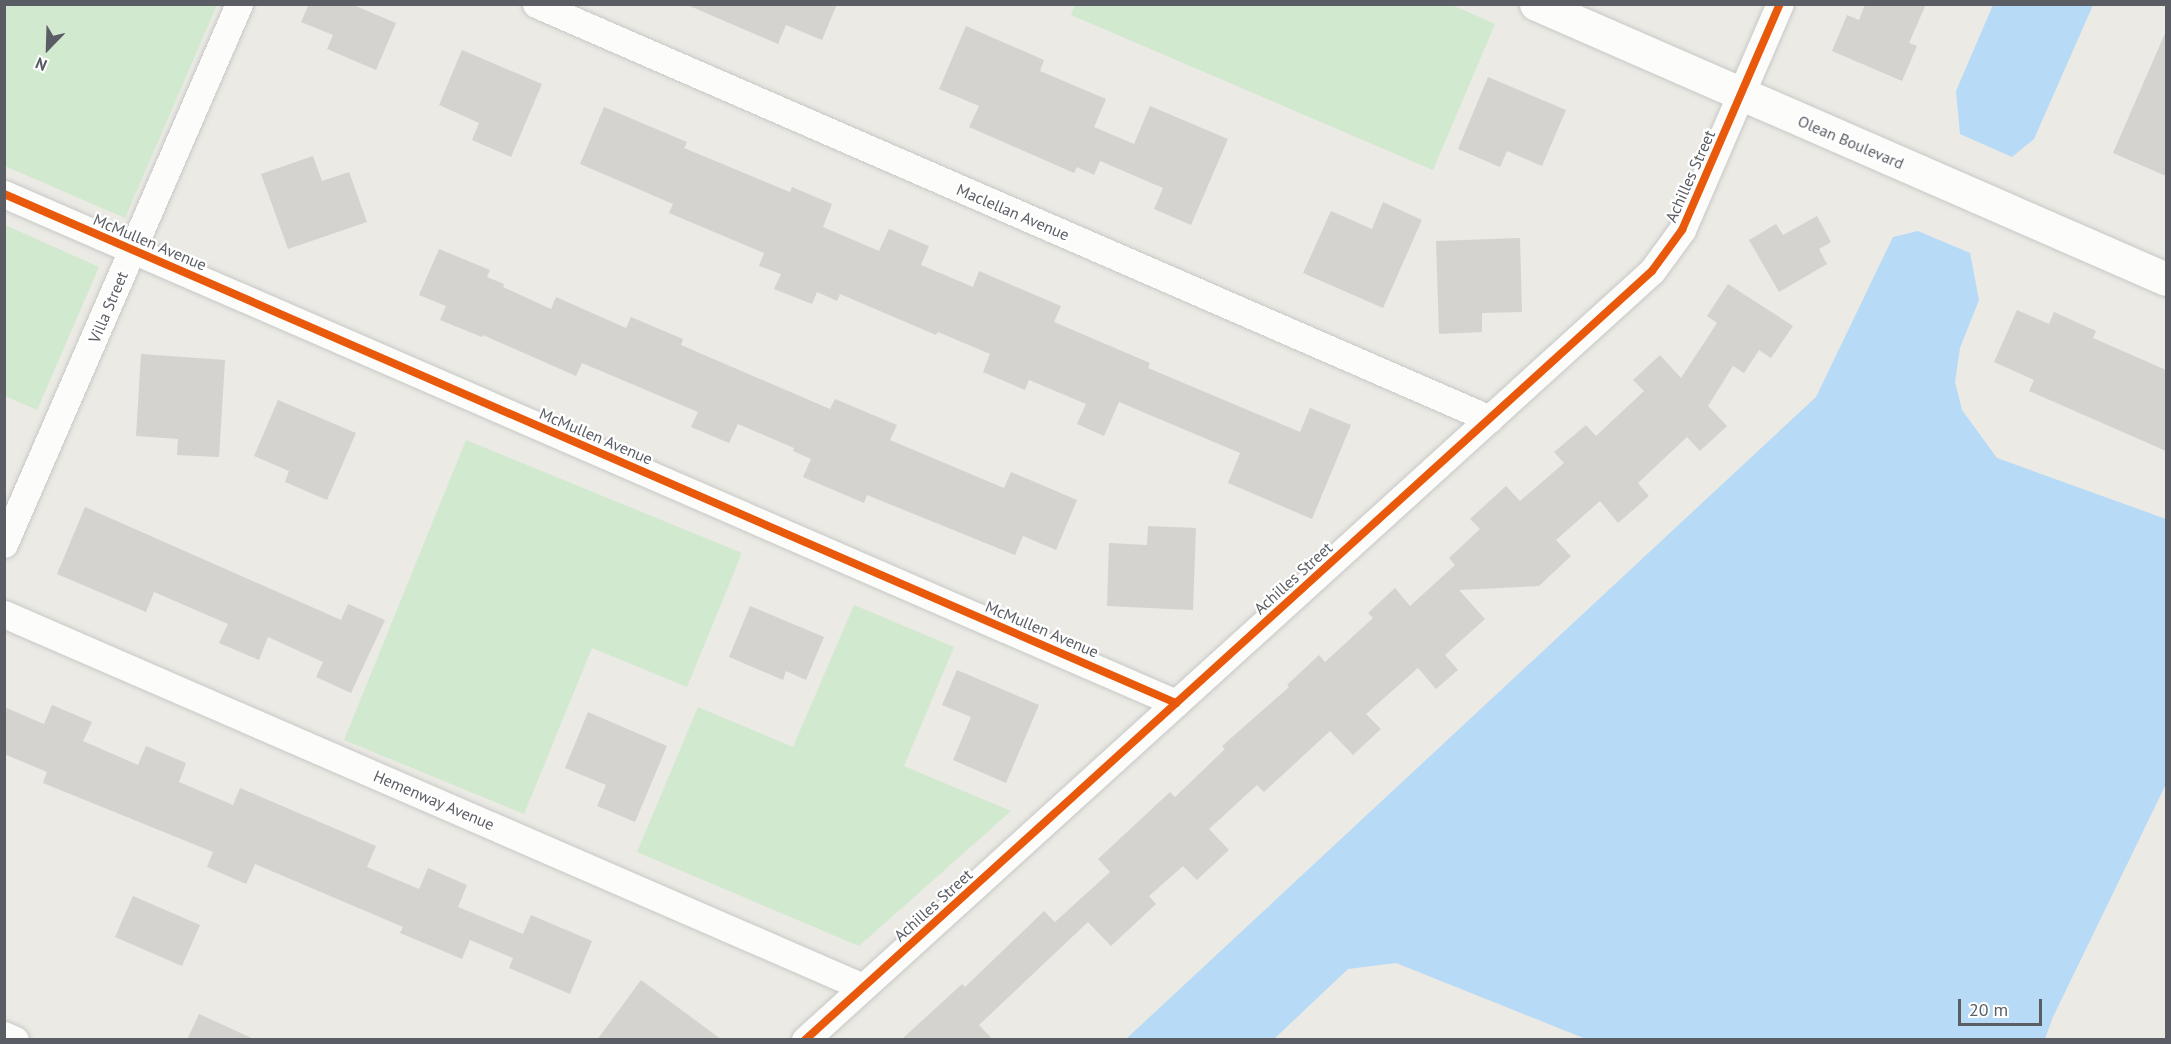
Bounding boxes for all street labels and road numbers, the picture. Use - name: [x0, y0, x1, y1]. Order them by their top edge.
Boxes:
- street label: Olean Boulevard: [1795, 111, 1907, 173]
- street label: Achilles Street: [1661, 127, 1719, 225]
- street label: Maclellan Avenue: [954, 180, 1072, 244]
- street label: McMullen Avenue: [90, 209, 210, 275]
- street label: Villa Street: [84, 268, 132, 346]
- street label: McMullen Avenue: [536, 403, 656, 469]
- street label: Achilles Street: [1250, 538, 1336, 618]
- street label: McMullen Avenue: [982, 596, 1102, 662]
- street label: Hemenway Avenue: [370, 766, 498, 834]
- street label: Achilles Street: [890, 865, 976, 945]

